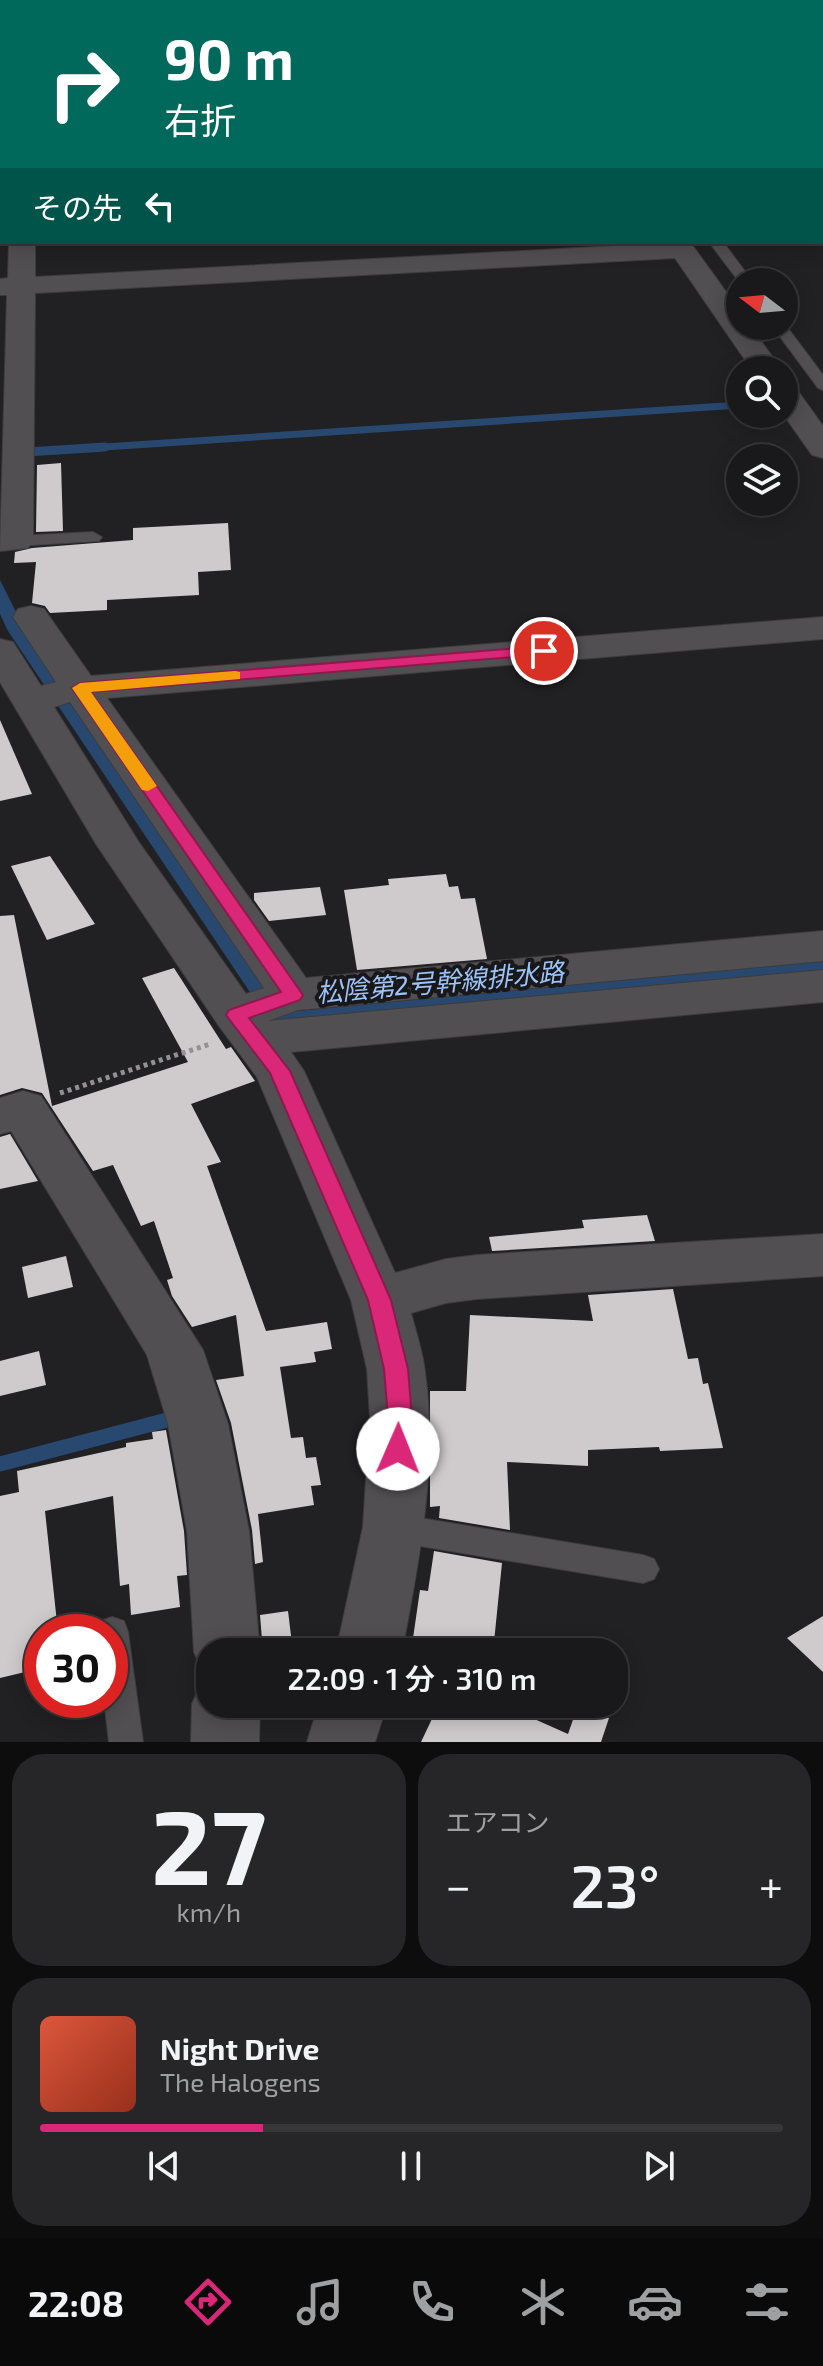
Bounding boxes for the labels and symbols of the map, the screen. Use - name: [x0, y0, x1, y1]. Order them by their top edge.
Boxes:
- north arrow: [726, 268, 798, 340]
- pin: [510, 617, 578, 685]
- water label: 松陰第2号幹線排水路: [315, 955, 567, 1007]
- position arrow: [356, 1407, 440, 1491]
- speed limit sign: 30: [24, 1614, 128, 1718]

